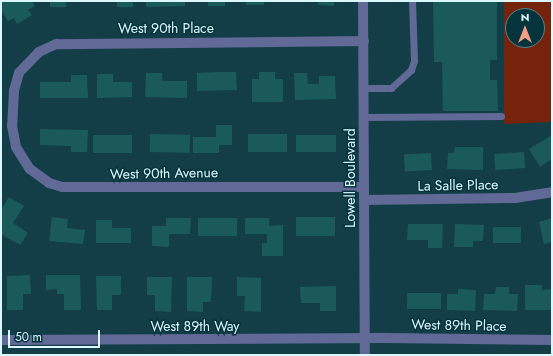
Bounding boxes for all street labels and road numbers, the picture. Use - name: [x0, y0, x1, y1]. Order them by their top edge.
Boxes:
- street label: West 90th Place: [118, 20, 214, 36]
- street label: Lowell Boulevard: [342, 128, 358, 228]
- street label: West 90th Avenue: [110, 164, 218, 182]
- street label: La Salle Place: [417, 176, 499, 194]
- street label: West 89th Place: [411, 316, 507, 334]
- street label: West 89th Way: [150, 318, 240, 334]

